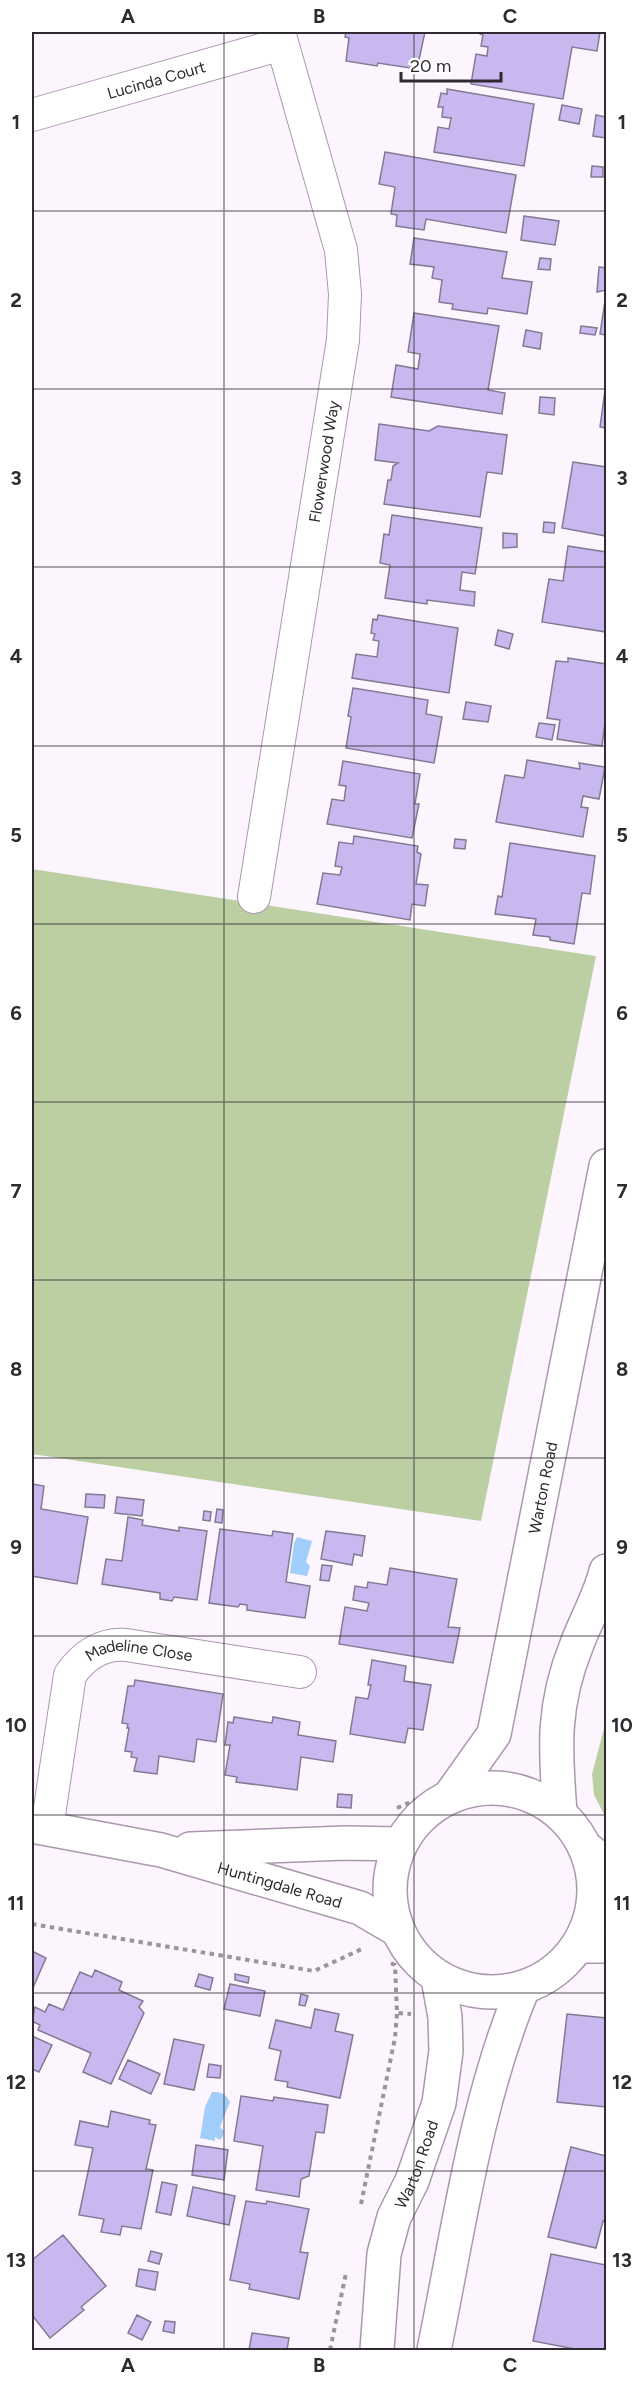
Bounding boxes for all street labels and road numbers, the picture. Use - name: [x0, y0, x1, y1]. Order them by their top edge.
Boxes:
- street label: Lucinda Court: [105, 57, 207, 103]
- street label: Flowerwood Way: [304, 399, 343, 524]
- street label: Warton Road: [524, 1440, 561, 1535]
- street label: Madeline Close: [81, 1635, 194, 1665]
- street label: Huntingdale Road: [215, 1858, 344, 1912]
- street label: Warton Road: [390, 2118, 442, 2212]

